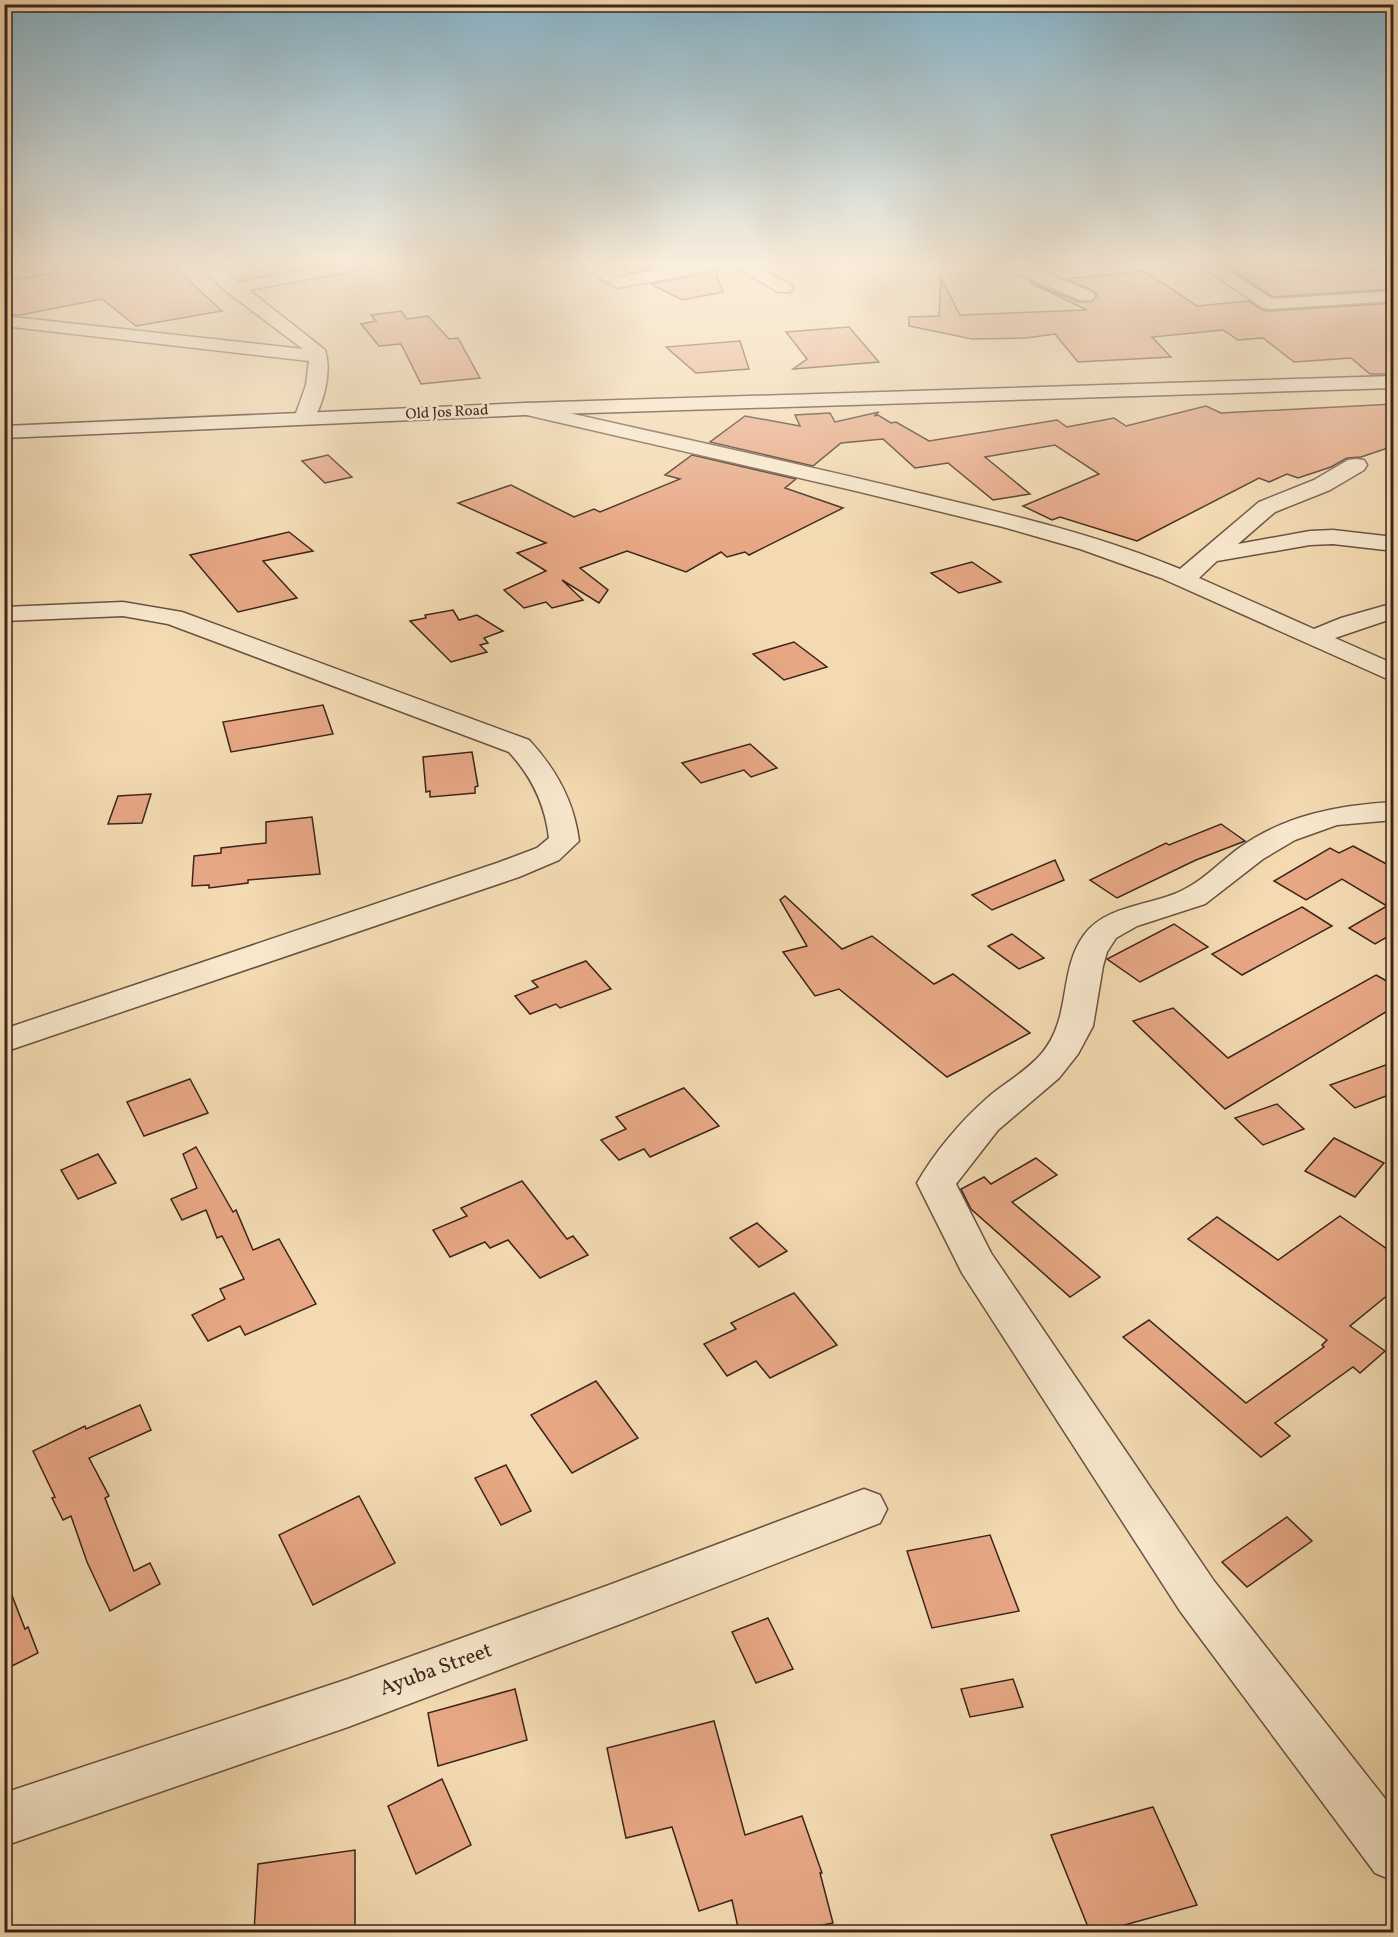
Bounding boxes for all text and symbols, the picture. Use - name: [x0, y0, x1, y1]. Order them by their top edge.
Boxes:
- street label: Old Jos Road: [405, 400, 489, 426]
- street label: Ayuba Street: [376, 1636, 496, 1704]

